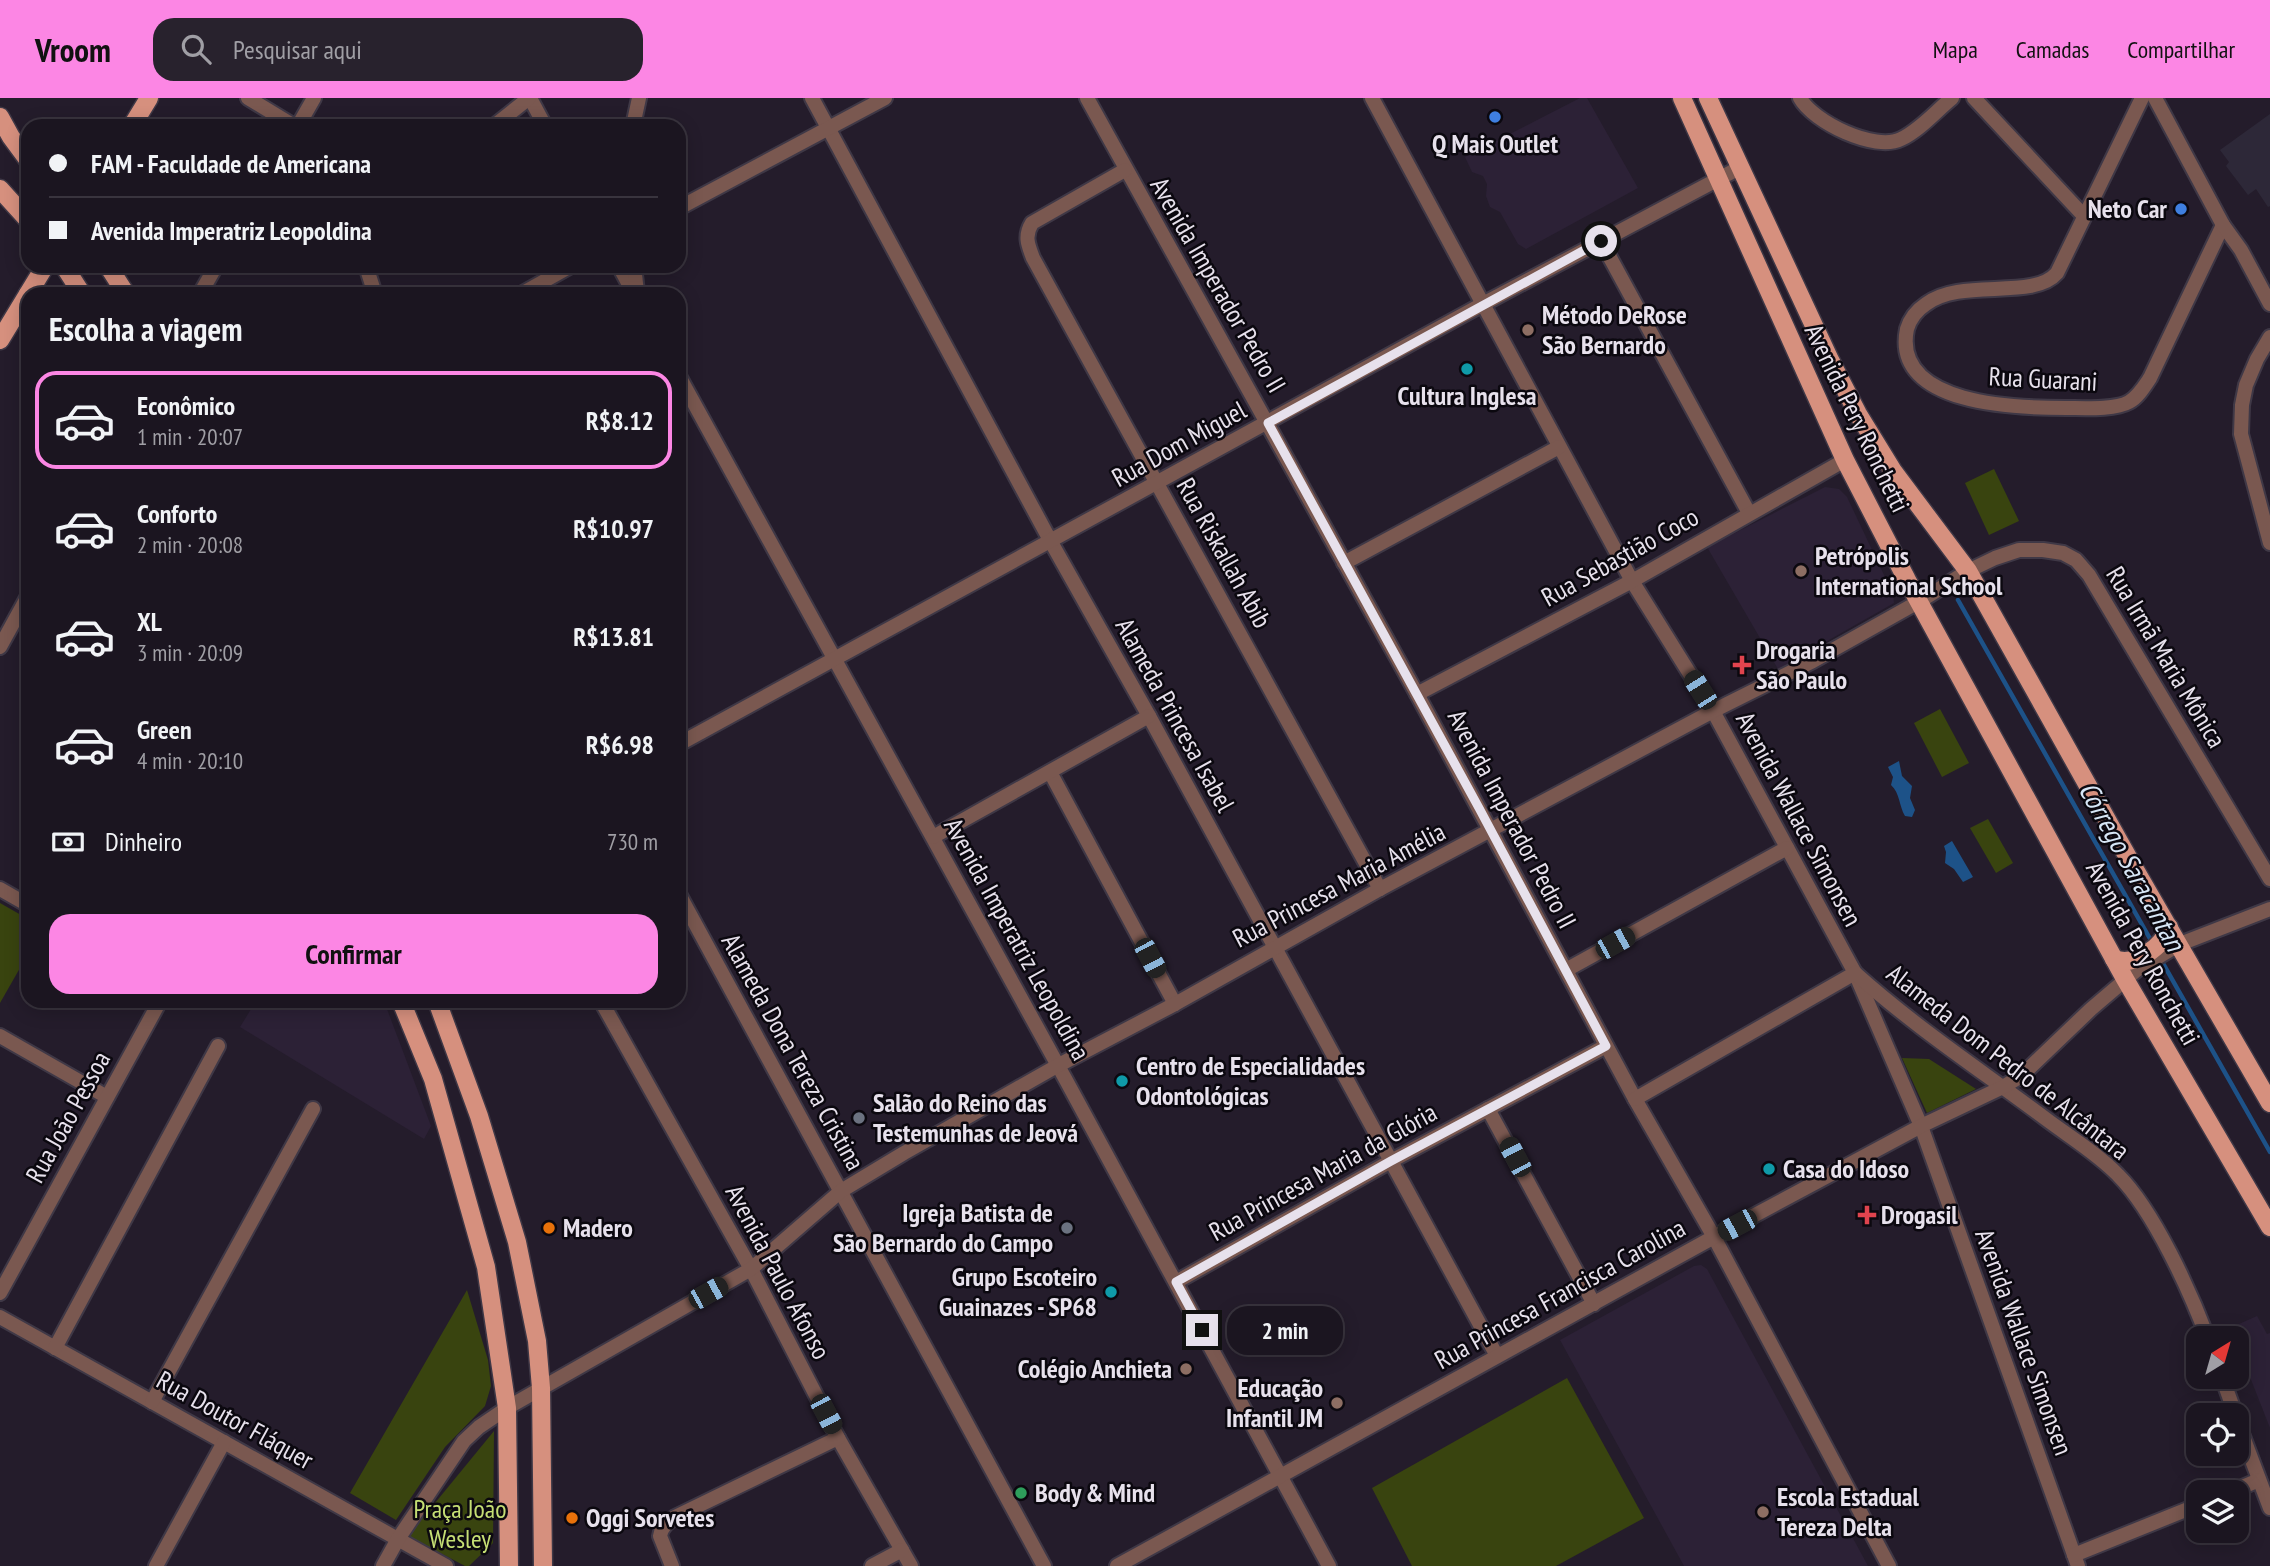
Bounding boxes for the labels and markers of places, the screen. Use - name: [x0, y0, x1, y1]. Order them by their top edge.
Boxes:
- marker: Q Mais Outlet: [1487, 109, 1503, 125]
- place label: Q Mais Outlet: [1432, 127, 1558, 160]
- place label: Neto Car: [2088, 192, 2167, 225]
- marker: Neto Car: [2173, 201, 2189, 217]
- place label: Método DeRose São Bernardo: [1542, 298, 1687, 361]
- marker: Método DeRose São Bernardo: [1520, 322, 1536, 338]
- marker: Cultura Inglesa: [1459, 361, 1475, 377]
- place label: Cultura Inglesa: [1397, 379, 1537, 412]
- place label: Petrópolis International School: [1815, 539, 2003, 602]
- marker: Petrópolis International School: [1793, 563, 1809, 579]
- place label: Drogaria São Paulo: [1756, 633, 1847, 696]
- marker: Drogaria São Paulo: [1734, 657, 1750, 673]
- place label: Centro de Especialidades Odontológicas: [1136, 1049, 1365, 1112]
- marker: Centro de Especialidades Odontológicas: [1114, 1073, 1130, 1089]
- place label: Salão do Reino das Testemunhas de Jeová: [873, 1086, 1078, 1149]
- marker: Salão do Reino das Testemunhas de Jeová: [851, 1110, 867, 1126]
- place label: Casa do Idoso: [1783, 1152, 1909, 1185]
- marker: Casa do Idoso: [1761, 1161, 1777, 1177]
- place label: Igreja Batista de São Bernardo do Campo: [833, 1196, 1053, 1259]
- place label: Drogasil: [1881, 1198, 1958, 1231]
- marker: Drogasil: [1859, 1207, 1875, 1223]
- place label: Madero: [563, 1211, 633, 1244]
- marker: Madero: [541, 1220, 557, 1236]
- marker: Igreja Batista de São Bernardo do Campo: [1059, 1220, 1075, 1236]
- place label: Grupo Escoteiro Guainazes - SP68: [939, 1260, 1097, 1323]
- marker: Grupo Escoteiro Guainazes - SP68: [1103, 1284, 1119, 1300]
- place label: Colégio Anchieta: [1018, 1352, 1172, 1385]
- marker: Colégio Anchieta: [1178, 1361, 1194, 1377]
- place label: Educação Infantil JM: [1226, 1371, 1323, 1434]
- marker: Educação Infantil JM: [1329, 1395, 1345, 1411]
- place label: Body & Mind: [1035, 1476, 1155, 1509]
- place label: Escola Estadual Tereza Delta: [1777, 1480, 1919, 1543]
- marker: Body & Mind: [1013, 1485, 1029, 1501]
- place label: Oggi Sorvetes: [586, 1501, 714, 1534]
- marker: Escola Estadual Tereza Delta: [1755, 1504, 1771, 1520]
- marker: Oggi Sorvetes: [564, 1510, 580, 1526]

